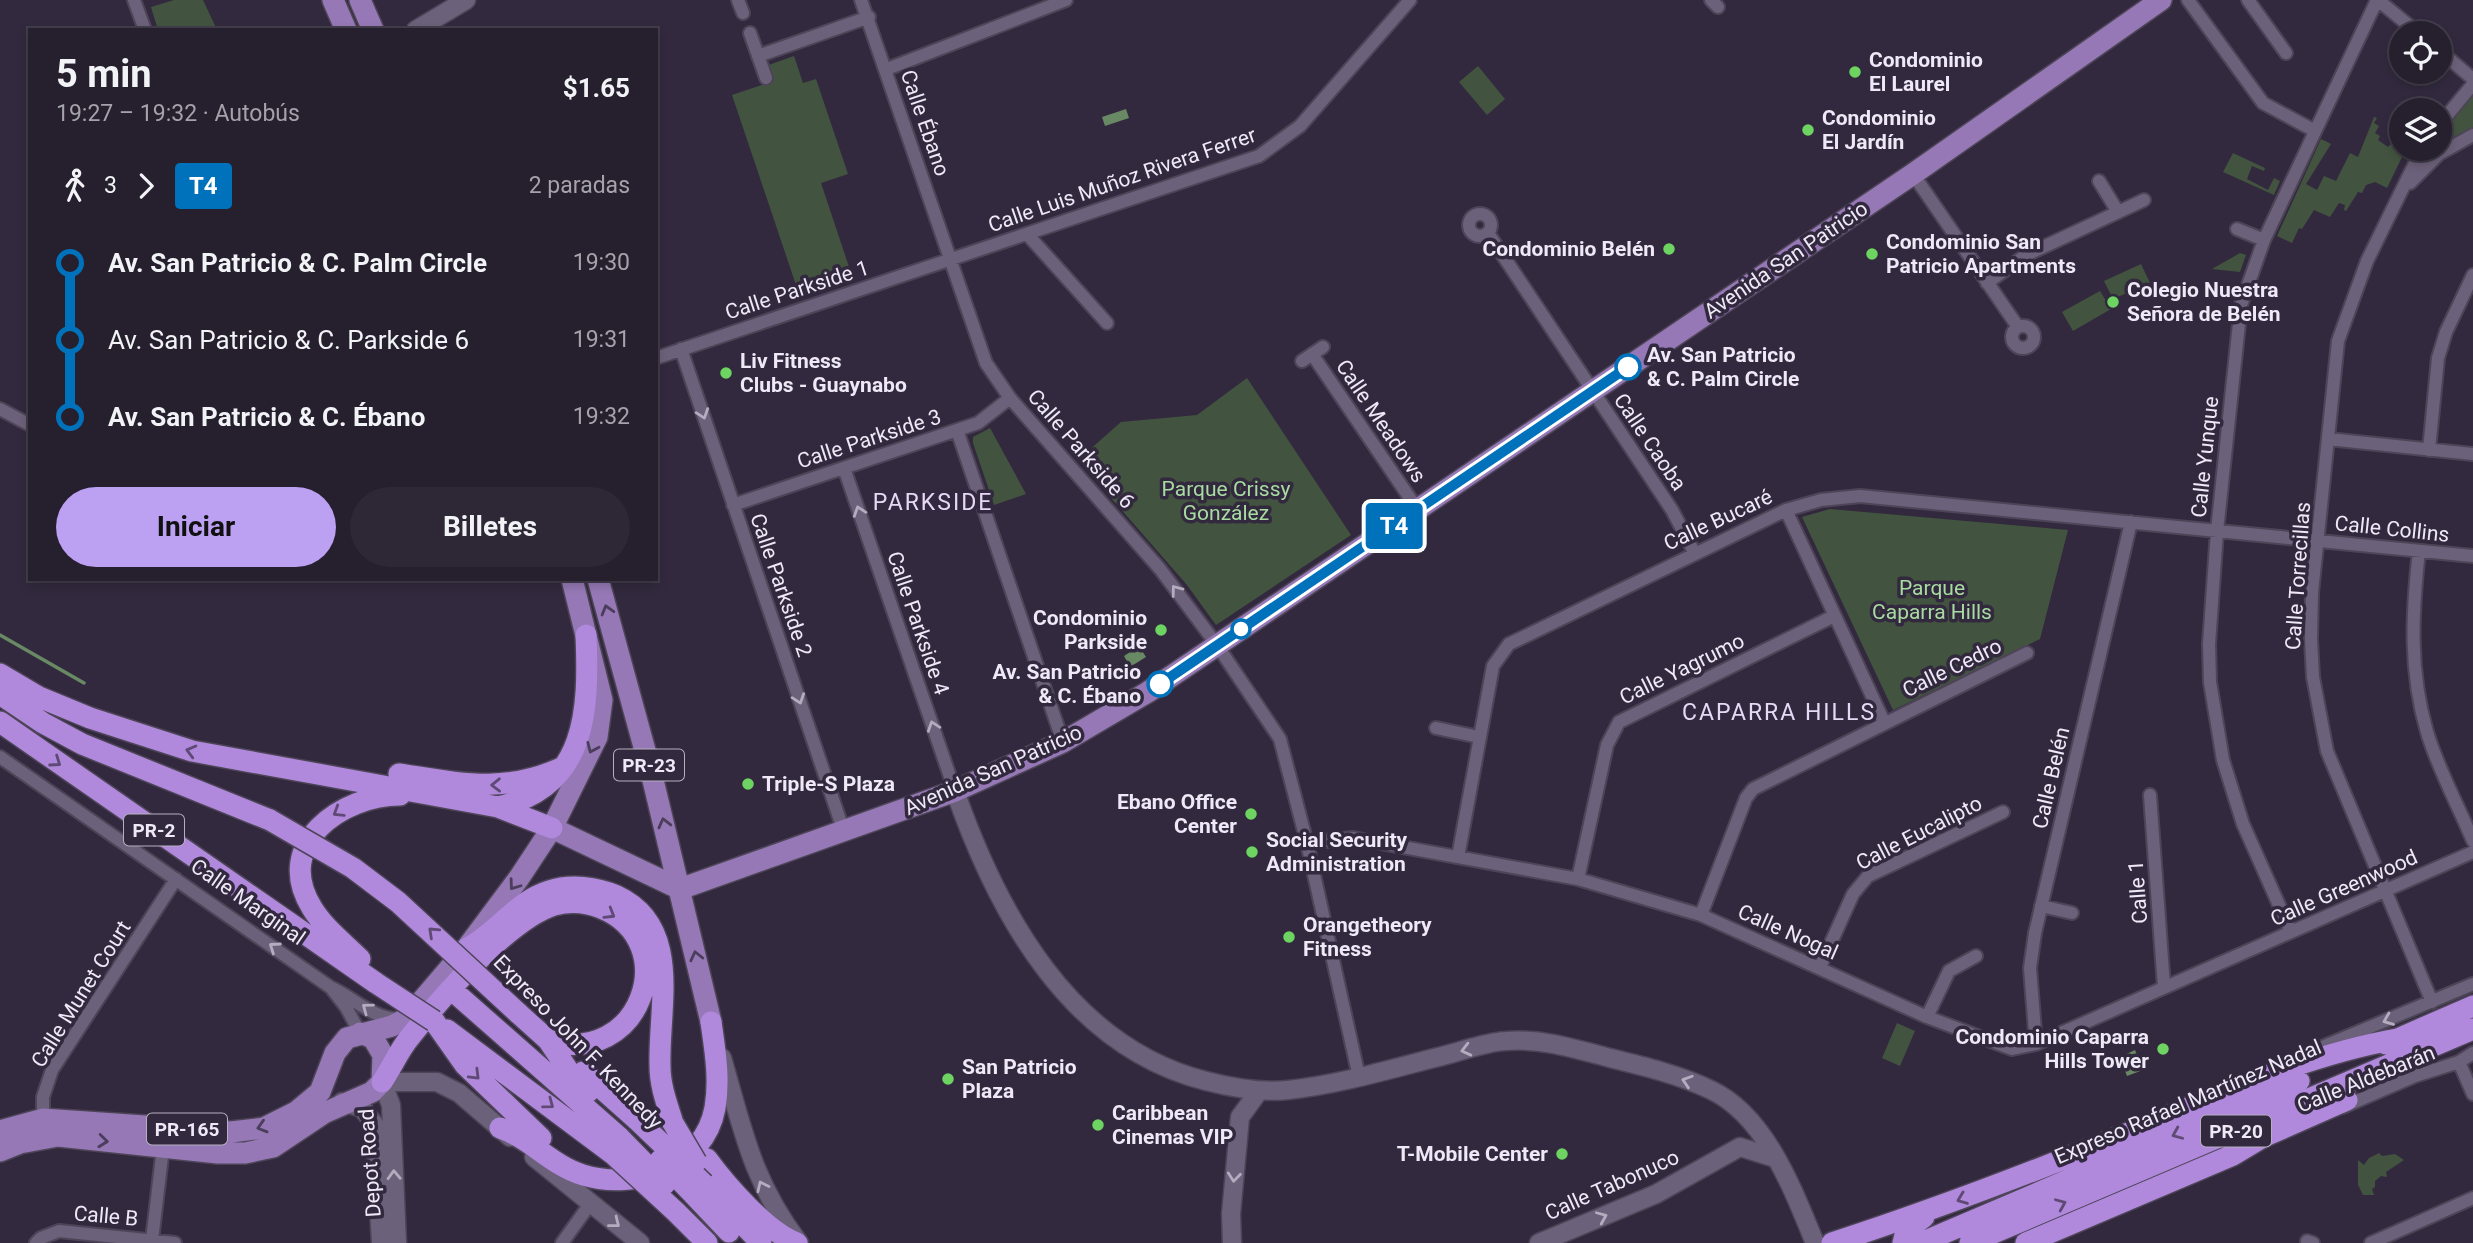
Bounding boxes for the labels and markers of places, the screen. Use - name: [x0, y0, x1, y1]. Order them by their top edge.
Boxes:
- place label: Condominio El Laurel: [1869, 48, 1983, 96]
- marker: Condominio El Laurel: [1847, 64, 1863, 80]
- place label: Condominio El Jardín: [1822, 106, 1936, 154]
- marker: Condominio El Jardín: [1800, 122, 1816, 138]
- place label: Condominio San Patricio Apartments: [1886, 230, 2076, 278]
- place label: Condominio Belén: [1482, 237, 1655, 261]
- marker: Condominio Belén: [1661, 241, 1677, 257]
- marker: Condominio San Patricio Apartments: [1864, 246, 1880, 262]
- place label: Colegio Nuestra Señora de Belén: [2127, 278, 2281, 326]
- marker: Colegio Nuestra Señora de Belén: [2105, 294, 2121, 310]
- place label: Av. San Patricio & C. Palm Circle: [1647, 343, 1799, 391]
- place label: Liv Fitness Clubs - Guaynabo: [740, 349, 907, 397]
- marker: Av. San Patricio & C. Palm Circle: [1615, 354, 1641, 380]
- marker: Liv Fitness Clubs - Guaynabo: [718, 365, 734, 381]
- place label: Condominio Parkside: [1033, 606, 1147, 654]
- unlabelled marker: [1231, 619, 1251, 639]
- marker: Condominio Parkside: [1153, 622, 1169, 638]
- place label: Av. San Patricio & C. Ébano: [992, 660, 1141, 708]
- marker: Av. San Patricio & C. Ébano: [1147, 671, 1173, 697]
- place label: Triple-S Plaza: [762, 772, 895, 796]
- marker: Triple-S Plaza: [740, 776, 756, 792]
- place label: Ebano Office Center: [1117, 790, 1237, 838]
- marker: Ebano Office Center: [1243, 806, 1259, 822]
- place label: Social Security Administration: [1266, 828, 1408, 876]
- marker: Social Security Administration: [1244, 844, 1260, 860]
- place label: Orangetheory Fitness: [1303, 913, 1432, 961]
- marker: Orangetheory Fitness: [1281, 929, 1297, 945]
- place label: Condominio Caparra Hills Tower: [1956, 1025, 2149, 1073]
- marker: Condominio Caparra Hills Tower: [2155, 1041, 2171, 1057]
- place label: San Patricio Plaza: [962, 1055, 1077, 1103]
- marker: San Patricio Plaza: [940, 1071, 956, 1087]
- place label: Caribbean Cinemas VIP: [1112, 1101, 1233, 1149]
- marker: Caribbean Cinemas VIP: [1090, 1117, 1106, 1133]
- place label: T-Mobile Center: [1397, 1142, 1548, 1166]
- marker: T-Mobile Center: [1554, 1146, 1570, 1162]

